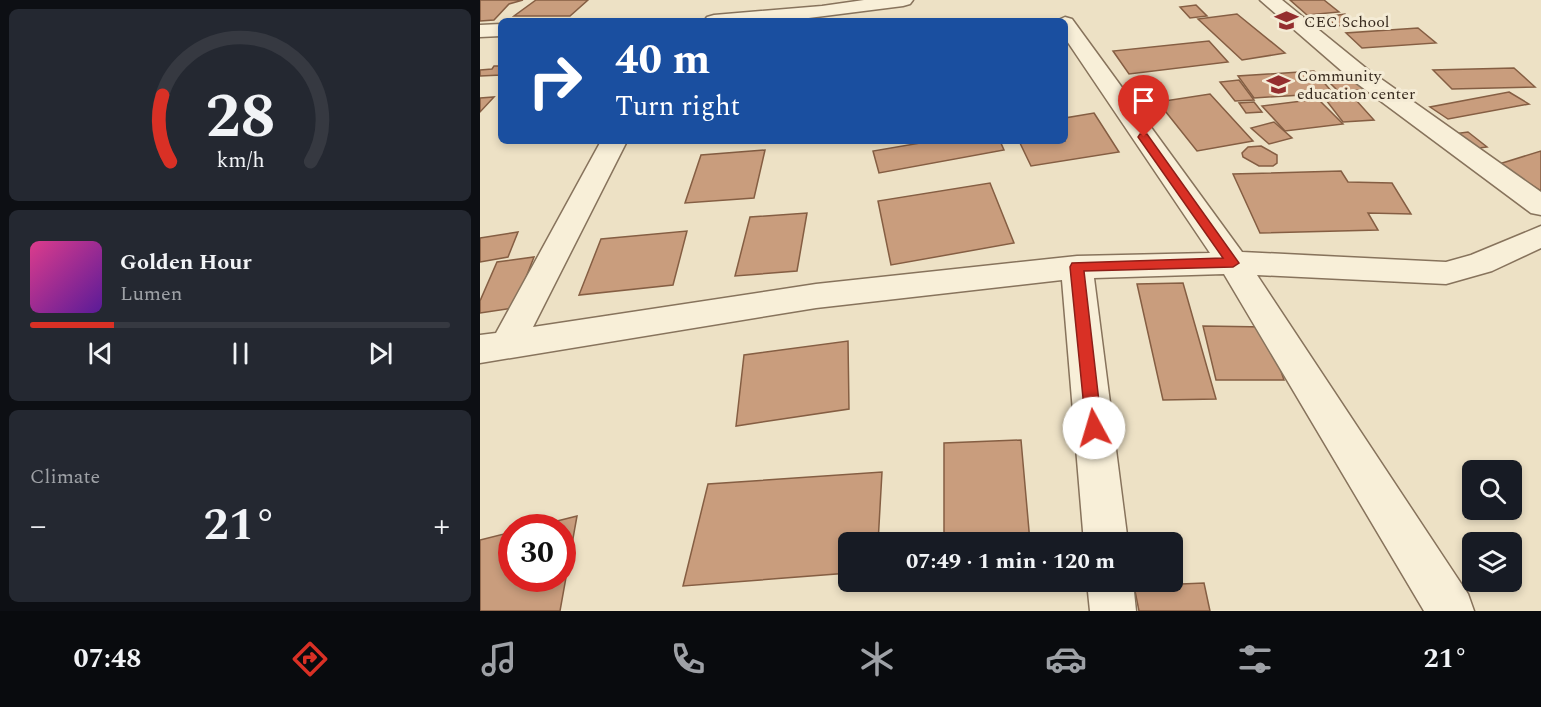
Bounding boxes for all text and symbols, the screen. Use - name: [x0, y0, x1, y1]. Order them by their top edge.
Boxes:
- school or university icon: CEC School: [1273, 8, 1299, 34]
- place label: CEC School: [1304, 10, 1390, 34]
- text: 40 m: [615, 29, 710, 92]
- icon: right: [516, 42, 594, 120]
- place label: Community education center: [1297, 64, 1415, 106]
- text: 28: [205, 70, 275, 165]
- school or university icon: Community education center: [1266, 71, 1292, 97]
- pin: [1118, 75, 1169, 137]
- icon: arrive: [1127, 84, 1160, 117]
- text: Turn right: [615, 86, 740, 128]
- text: km/h: [216, 144, 264, 177]
- text: Golden Hour: [120, 246, 252, 279]
- text: Lumen: [120, 279, 182, 309]
- icon: previous: [84, 337, 117, 370]
- icon: pause: [224, 337, 257, 370]
- icon: next: [364, 337, 397, 370]
- position arrow: [1062, 396, 1126, 460]
- map controls: [1462, 460, 1522, 592]
- button: search: [1462, 460, 1522, 520]
- text: Climate: [30, 462, 100, 492]
- text: 21°: [204, 491, 277, 560]
- text: −: [30, 501, 47, 551]
- text: +: [434, 501, 450, 551]
- speed limit sign: 30: [498, 514, 576, 592]
- button: layers: [1462, 532, 1522, 592]
- text: 07:49 · 1 min · 120 m: [906, 545, 1115, 578]
- text: 07:48: [74, 638, 141, 680]
- icon: directions: [289, 638, 331, 680]
- icon: music: [478, 638, 520, 680]
- icon: phone: [667, 638, 709, 680]
- icon: climate: [856, 638, 898, 680]
- icon: car: [1045, 638, 1087, 680]
- icon: filters: [1234, 638, 1276, 680]
- text: 21°: [1424, 638, 1467, 680]

